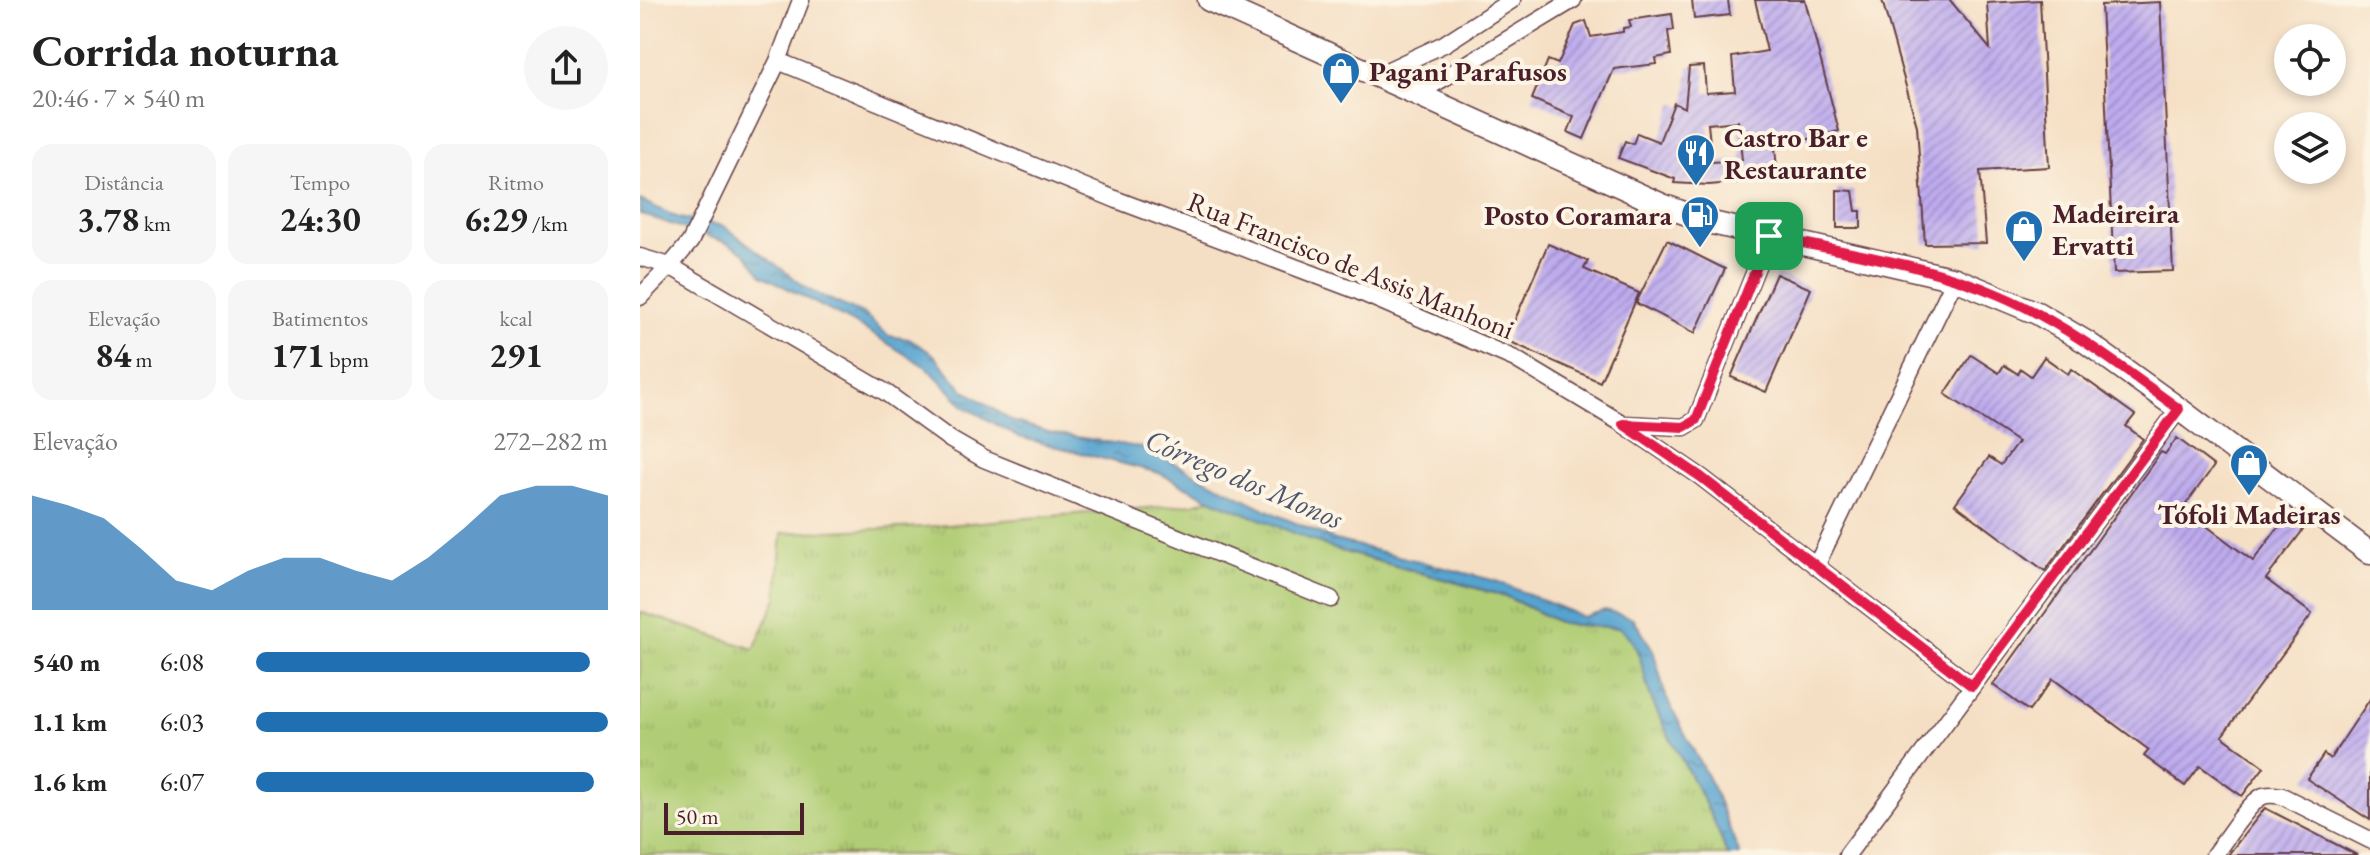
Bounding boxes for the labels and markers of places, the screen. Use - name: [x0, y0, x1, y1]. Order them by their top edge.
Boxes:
- shop icon: Pagani Parafusos: [1320, 50, 1362, 105]
- place label: Pagani Parafusos: [1369, 53, 1567, 89]
- place label: Castro Bar e Restaurante: [1724, 119, 1868, 187]
- restaurant icon: Castro Bar e Restaurante: [1675, 132, 1717, 187]
- fuel station icon: Posto Coramara: [1679, 194, 1721, 249]
- place label: Madeireira Ervatti: [2052, 195, 2180, 263]
- place label: Posto Coramara: [1484, 197, 1673, 233]
- pin: [1735, 202, 1803, 270]
- shop icon: Madeireira Ervatti: [2003, 208, 2045, 263]
- shop icon: Tófoli Madeiras: [2228, 442, 2270, 497]
- place label: Tófoli Madeiras: [2157, 496, 2341, 532]

